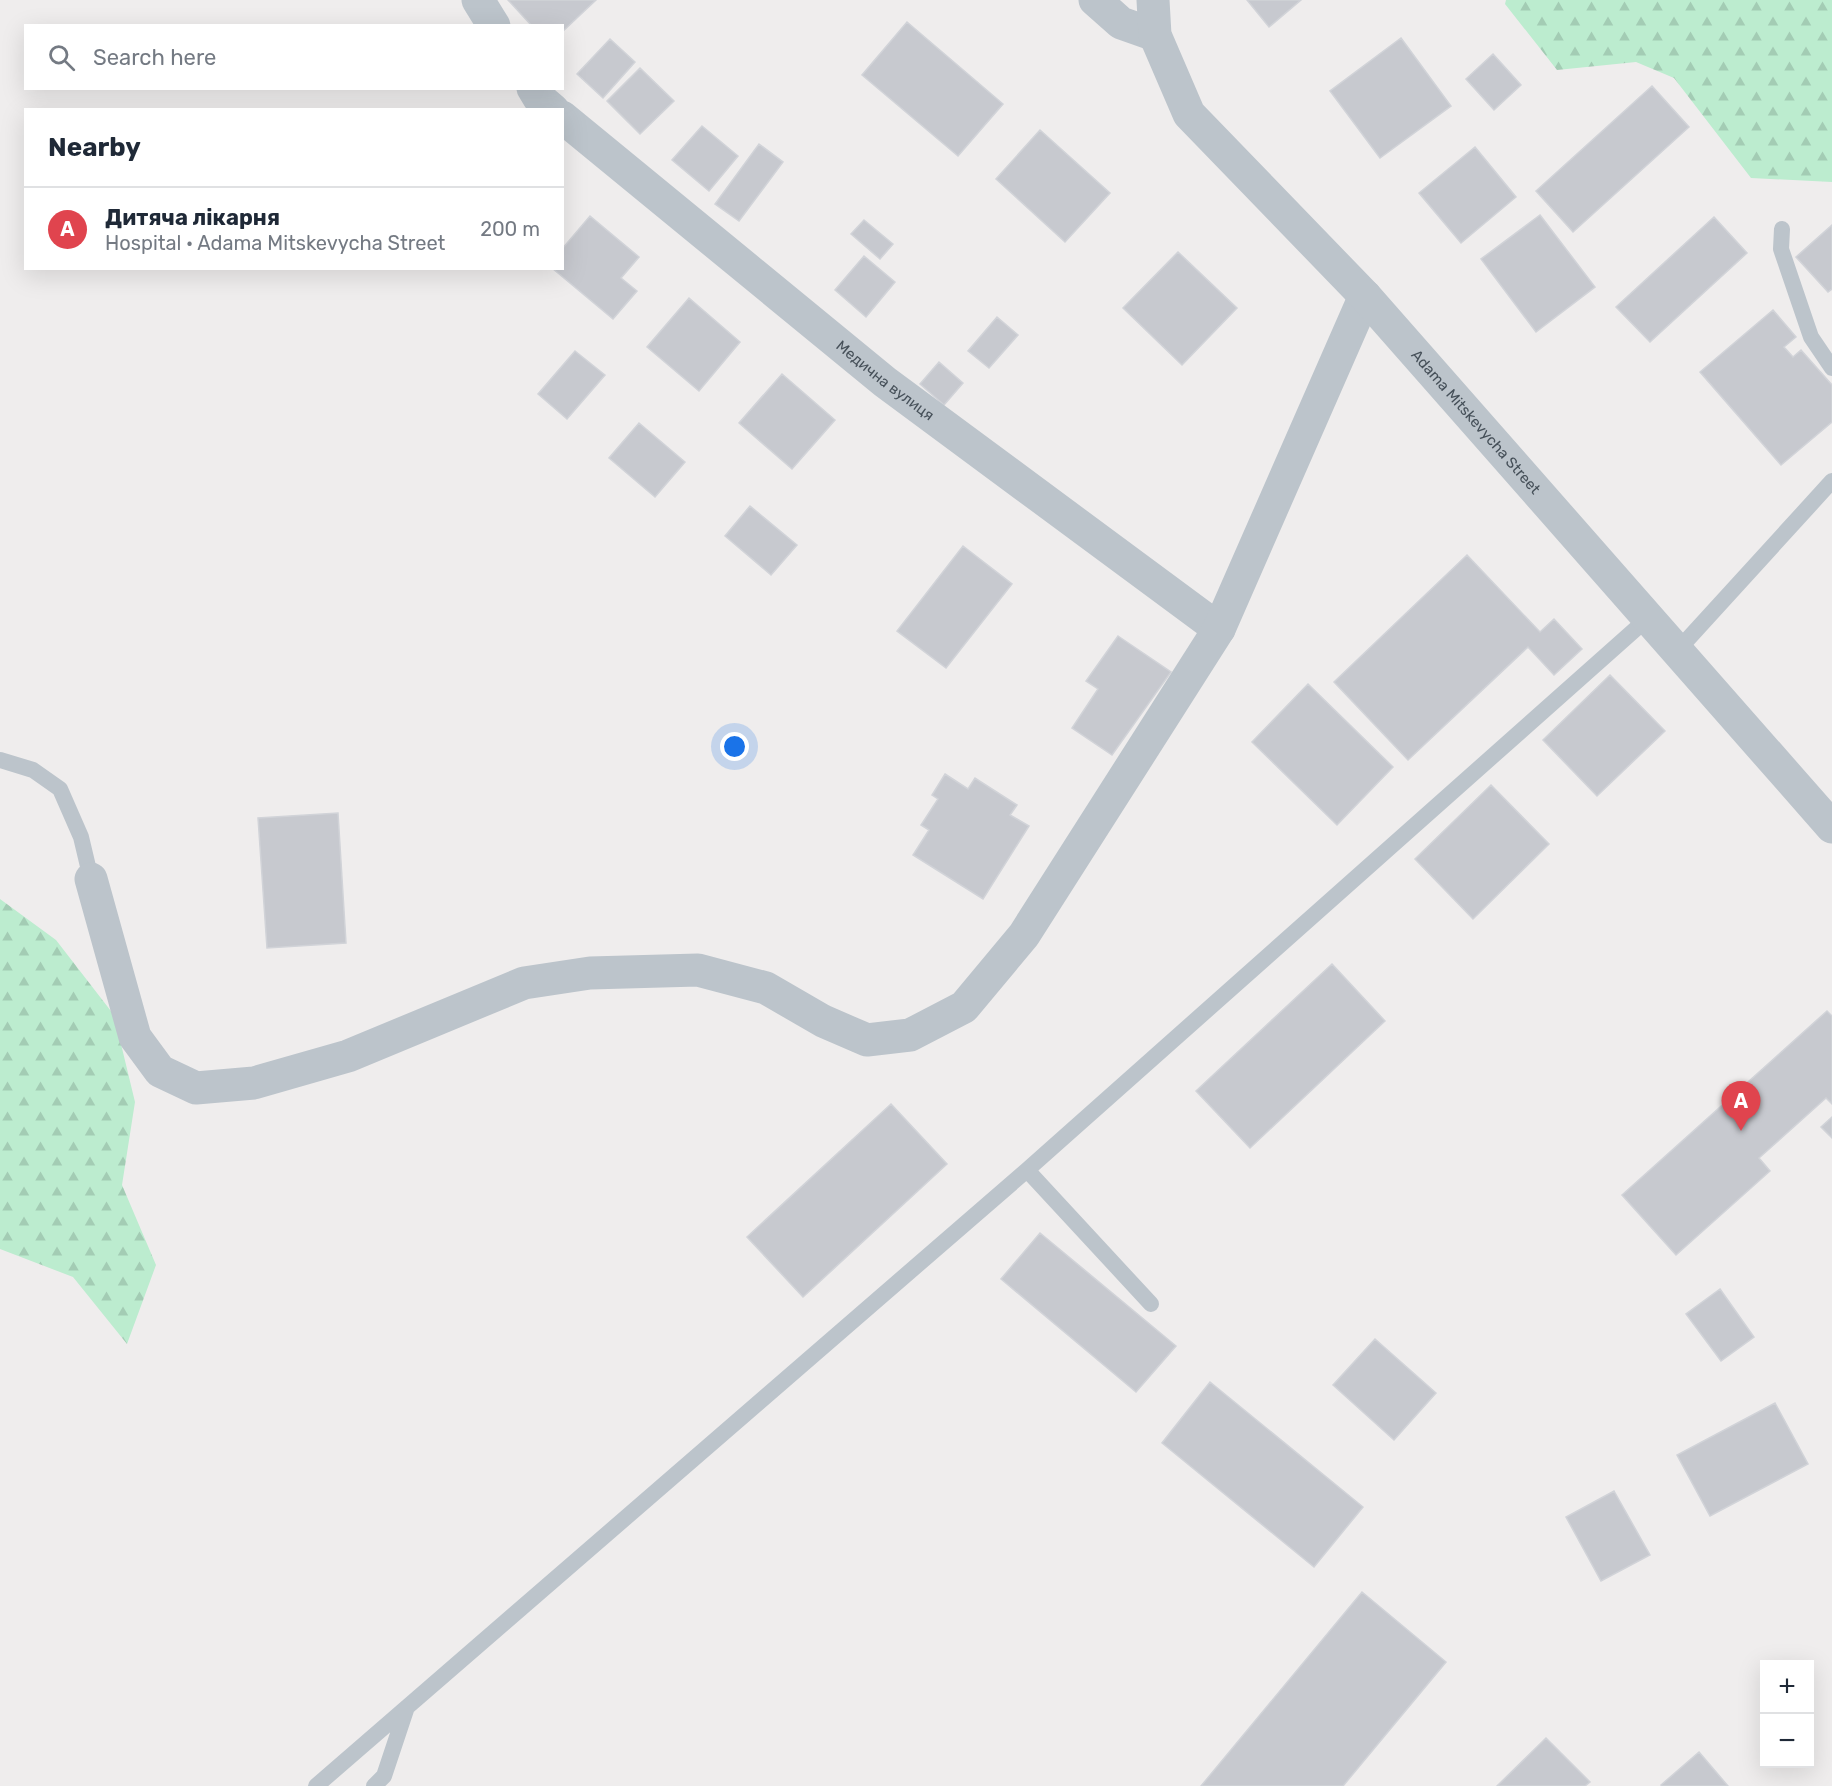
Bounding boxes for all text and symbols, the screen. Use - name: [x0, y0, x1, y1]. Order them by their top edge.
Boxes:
- search box: [24, 24, 564, 90]
- icon: search: [45, 41, 78, 74]
- text: Search here: [93, 44, 216, 71]
- text: Nearby: [48, 132, 141, 163]
- text: Дитяча лікарня: [105, 204, 280, 231]
- text: A: [60, 217, 75, 241]
- text: 200 m: [480, 217, 540, 241]
- text: Hospital · Adama Mitskevycha Street: [105, 231, 445, 255]
- street label: Медична вулиця: [833, 337, 938, 424]
- street label: Adama Mitskevycha Street: [1408, 346, 1544, 498]
- your location: [720, 732, 749, 761]
- pin: A: [1722, 1082, 1760, 1131]
- map controls: [1760, 1660, 1814, 1768]
- button: +: [1760, 1660, 1814, 1714]
- button: −: [1760, 1714, 1814, 1768]

